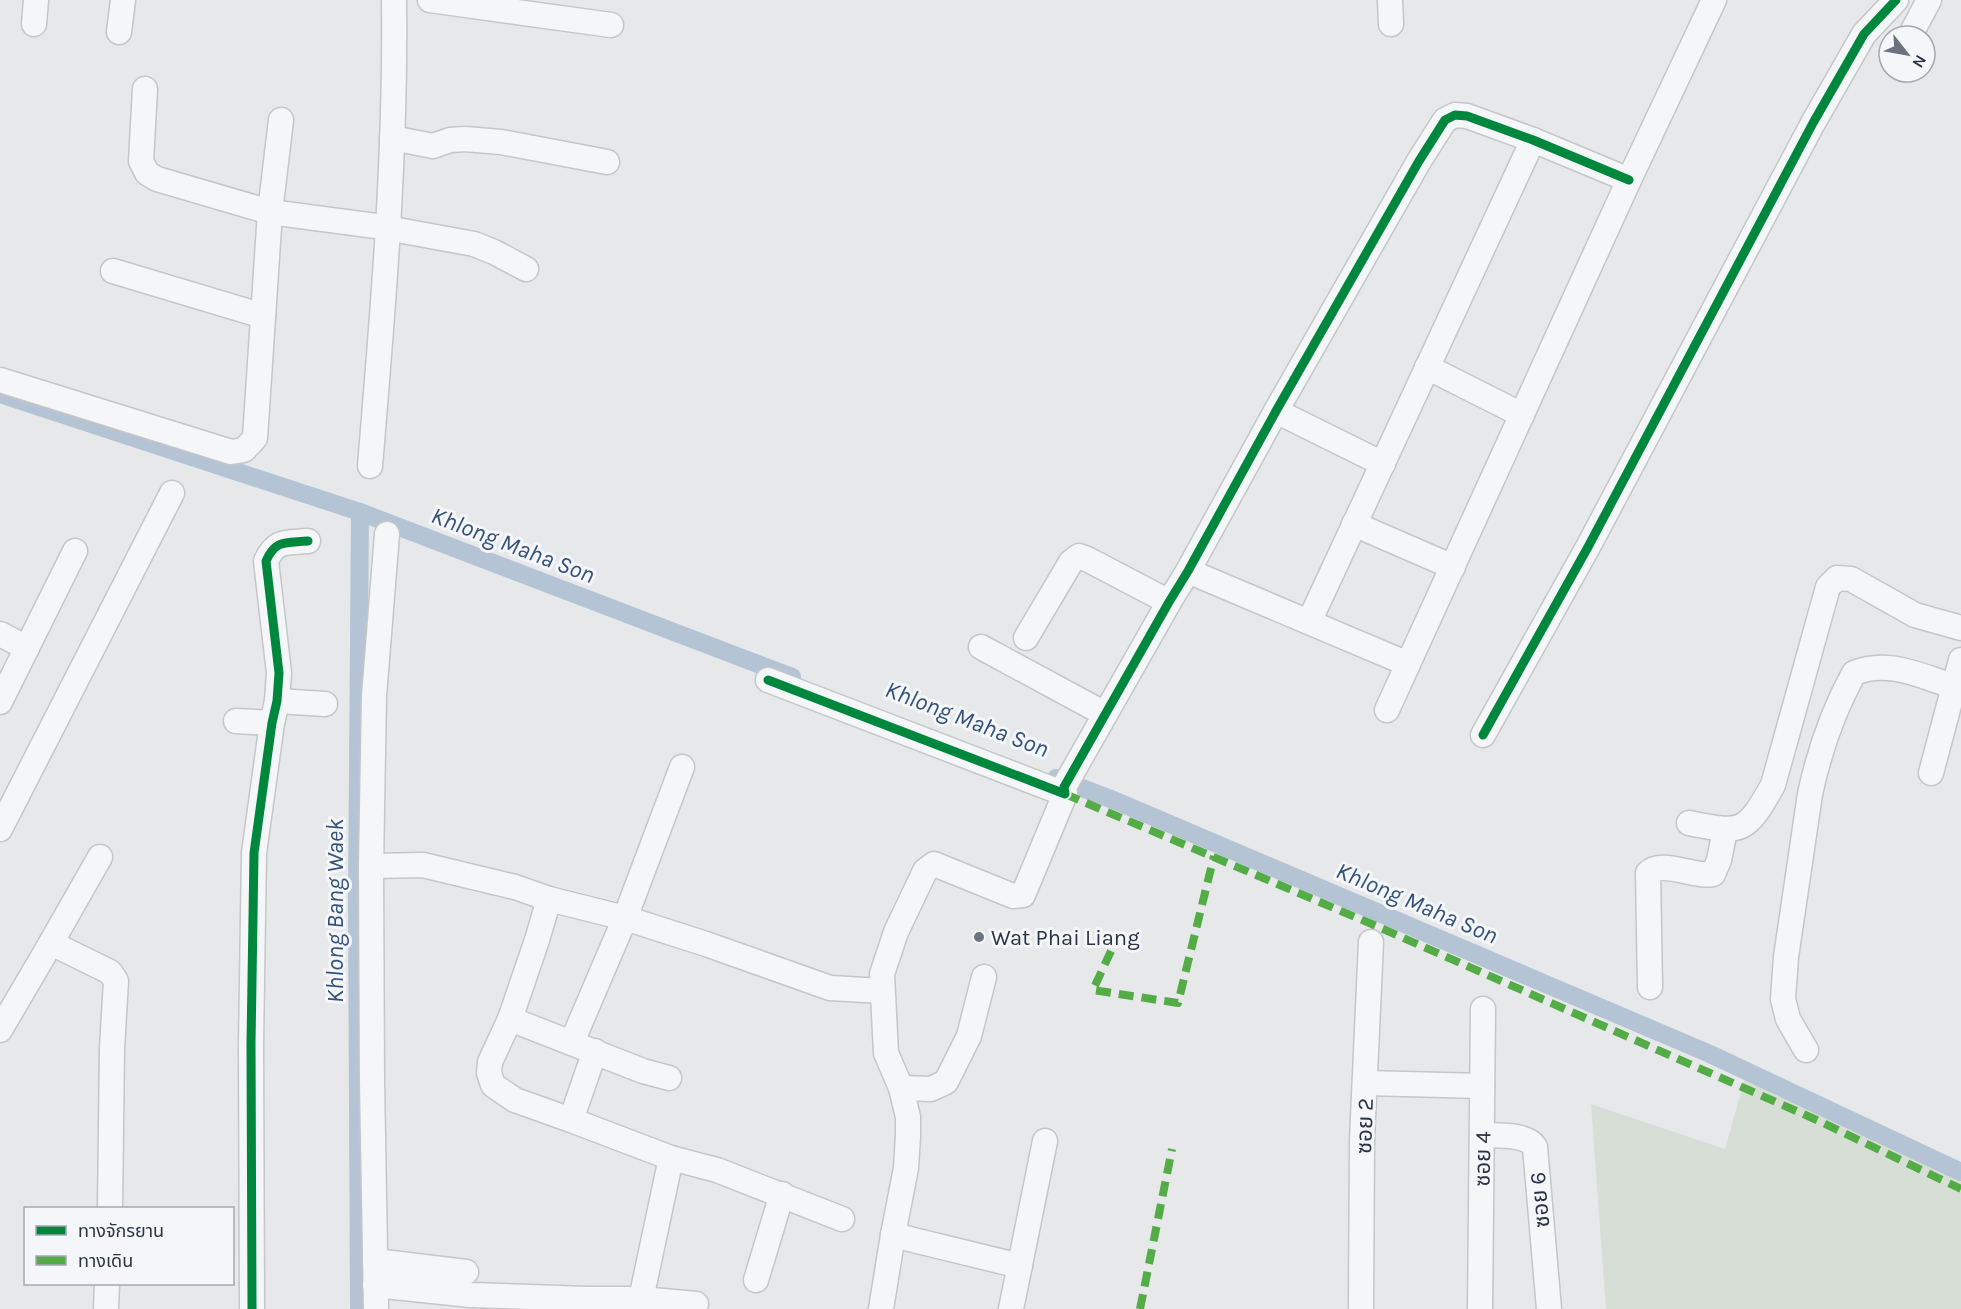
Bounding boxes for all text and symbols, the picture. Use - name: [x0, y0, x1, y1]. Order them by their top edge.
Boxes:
- north arrow: [1877, 24, 1937, 84]
- text: N: [1908, 52, 1931, 71]
- water label: Khlong Maha Son: [427, 501, 599, 589]
- water label: Khlong Maha Son: [881, 675, 1053, 763]
- water label: Khlong Bang Waek: [321, 818, 349, 1003]
- water label: Khlong Maha Son: [1332, 856, 1502, 950]
- place label: Wat Phai Liang: [991, 925, 1140, 951]
- marker: Wat Phai Liang: [972, 930, 986, 944]
- street label: ซอย 2: [1351, 1098, 1379, 1154]
- street label: ซอย 4: [1470, 1131, 1496, 1187]
- street label: ซอย 6: [1525, 1171, 1555, 1229]
- legend: [24, 1207, 234, 1285]
- text: ทางจักรยาน: [78, 1220, 164, 1242]
- text: ทางเดิน: [78, 1250, 133, 1272]

